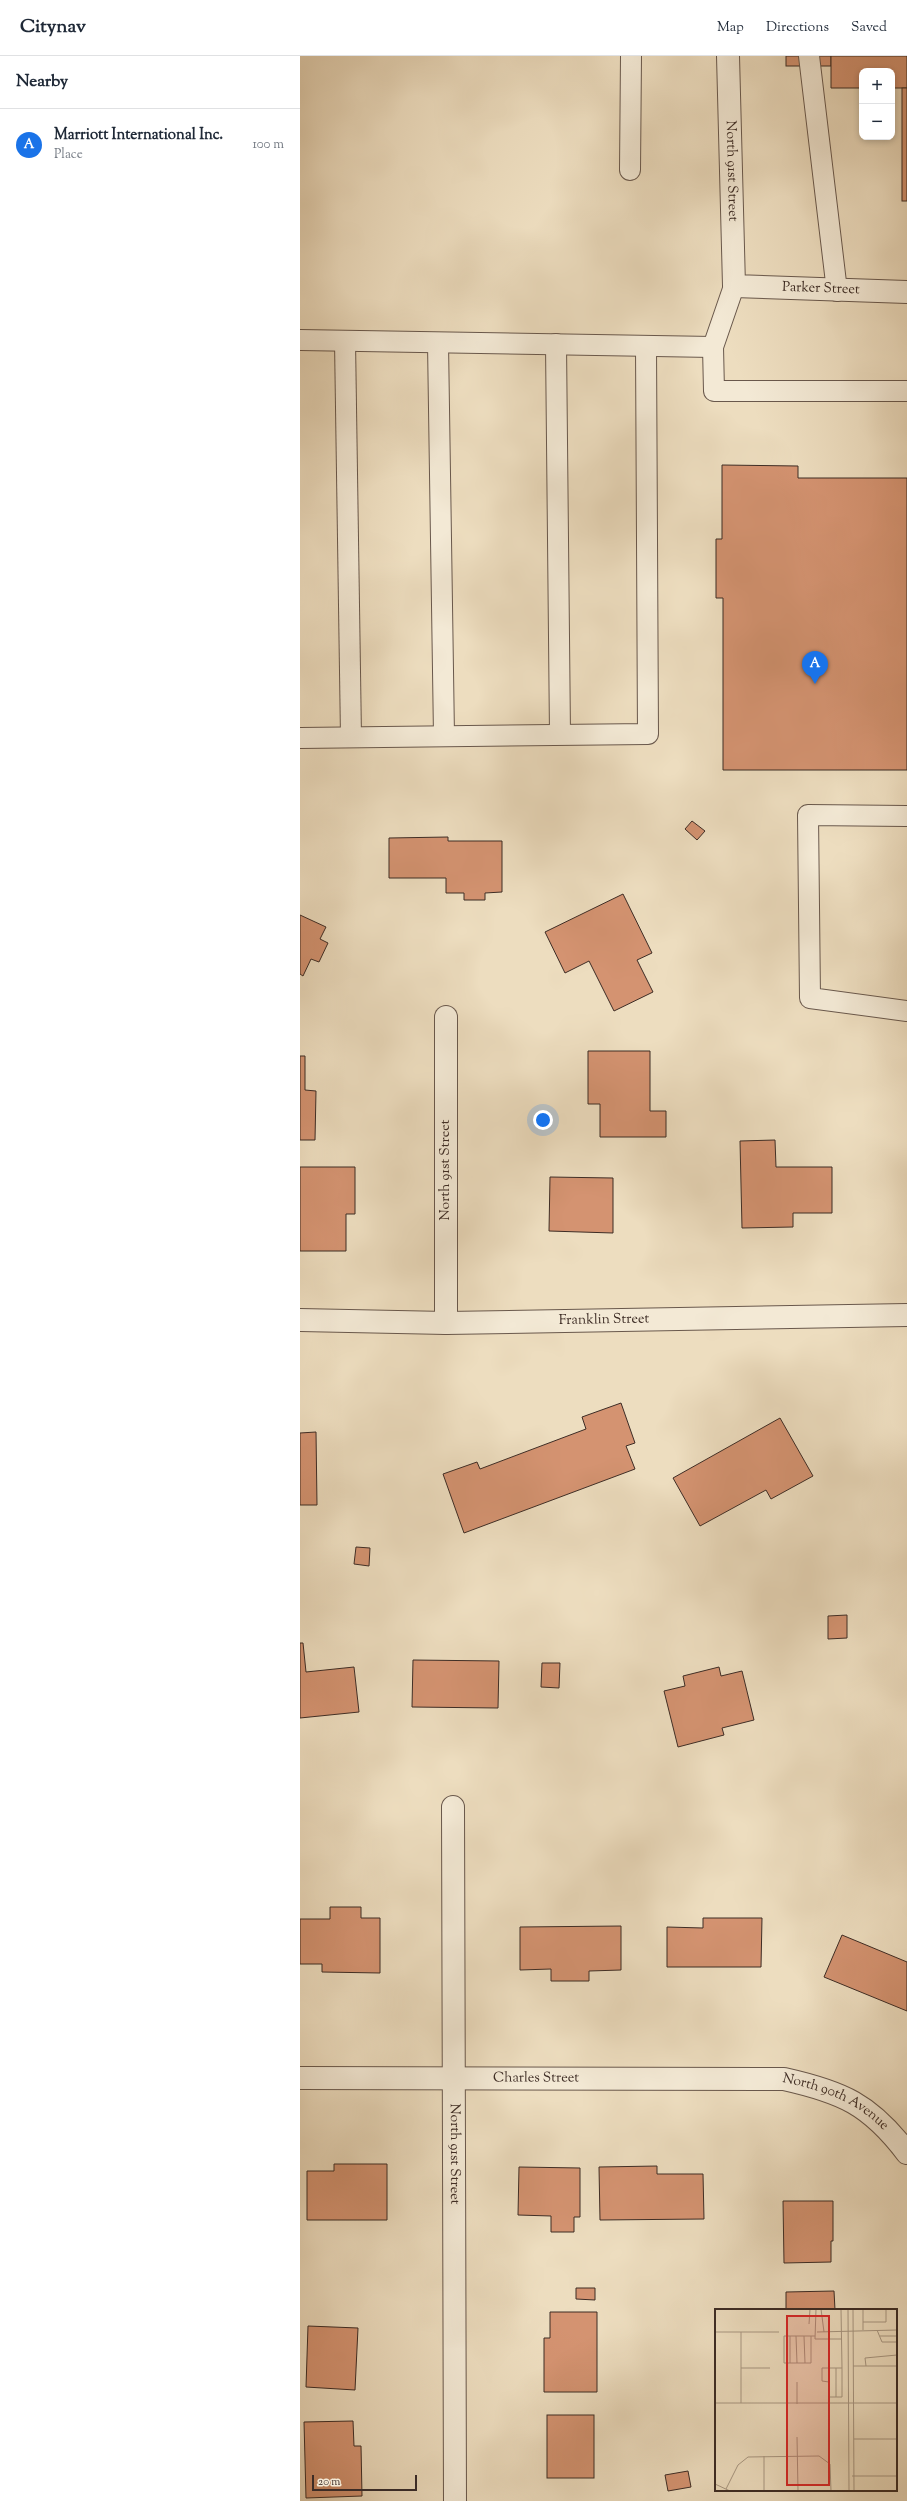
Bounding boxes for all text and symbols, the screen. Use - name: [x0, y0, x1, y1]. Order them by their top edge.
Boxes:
- text: Citynav: [20, 14, 86, 41]
- text: Map: [717, 18, 744, 38]
- text: Directions: [766, 18, 829, 38]
- text: Saved: [851, 18, 887, 38]
- map controls: [859, 68, 895, 140]
- button: +: [859, 68, 895, 104]
- text: Nearby: [16, 70, 68, 94]
- button: −: [859, 104, 895, 140]
- street label: North 91st Street: [720, 120, 742, 222]
- text: Marriott International Inc.: [54, 125, 223, 146]
- text: A: [24, 136, 34, 154]
- text: 100 m: [252, 136, 284, 154]
- text: Place: [54, 146, 83, 164]
- street label: Parker Street: [782, 278, 860, 300]
- pin: A: [802, 651, 828, 684]
- your location: [533, 1110, 553, 1130]
- street label: North 91st Street: [436, 1119, 456, 1220]
- street label: Franklin Street: [559, 1309, 650, 1331]
- street label: Charles Street: [493, 2068, 579, 2089]
- street label: North 90th Avenue: [781, 2069, 893, 2135]
- street label: North 91st Street: [444, 2103, 464, 2205]
- inset map: [715, 2309, 897, 2491]
- scale bar: [312, 2473, 417, 2492]
- text: 20 m: [318, 2474, 340, 2490]

